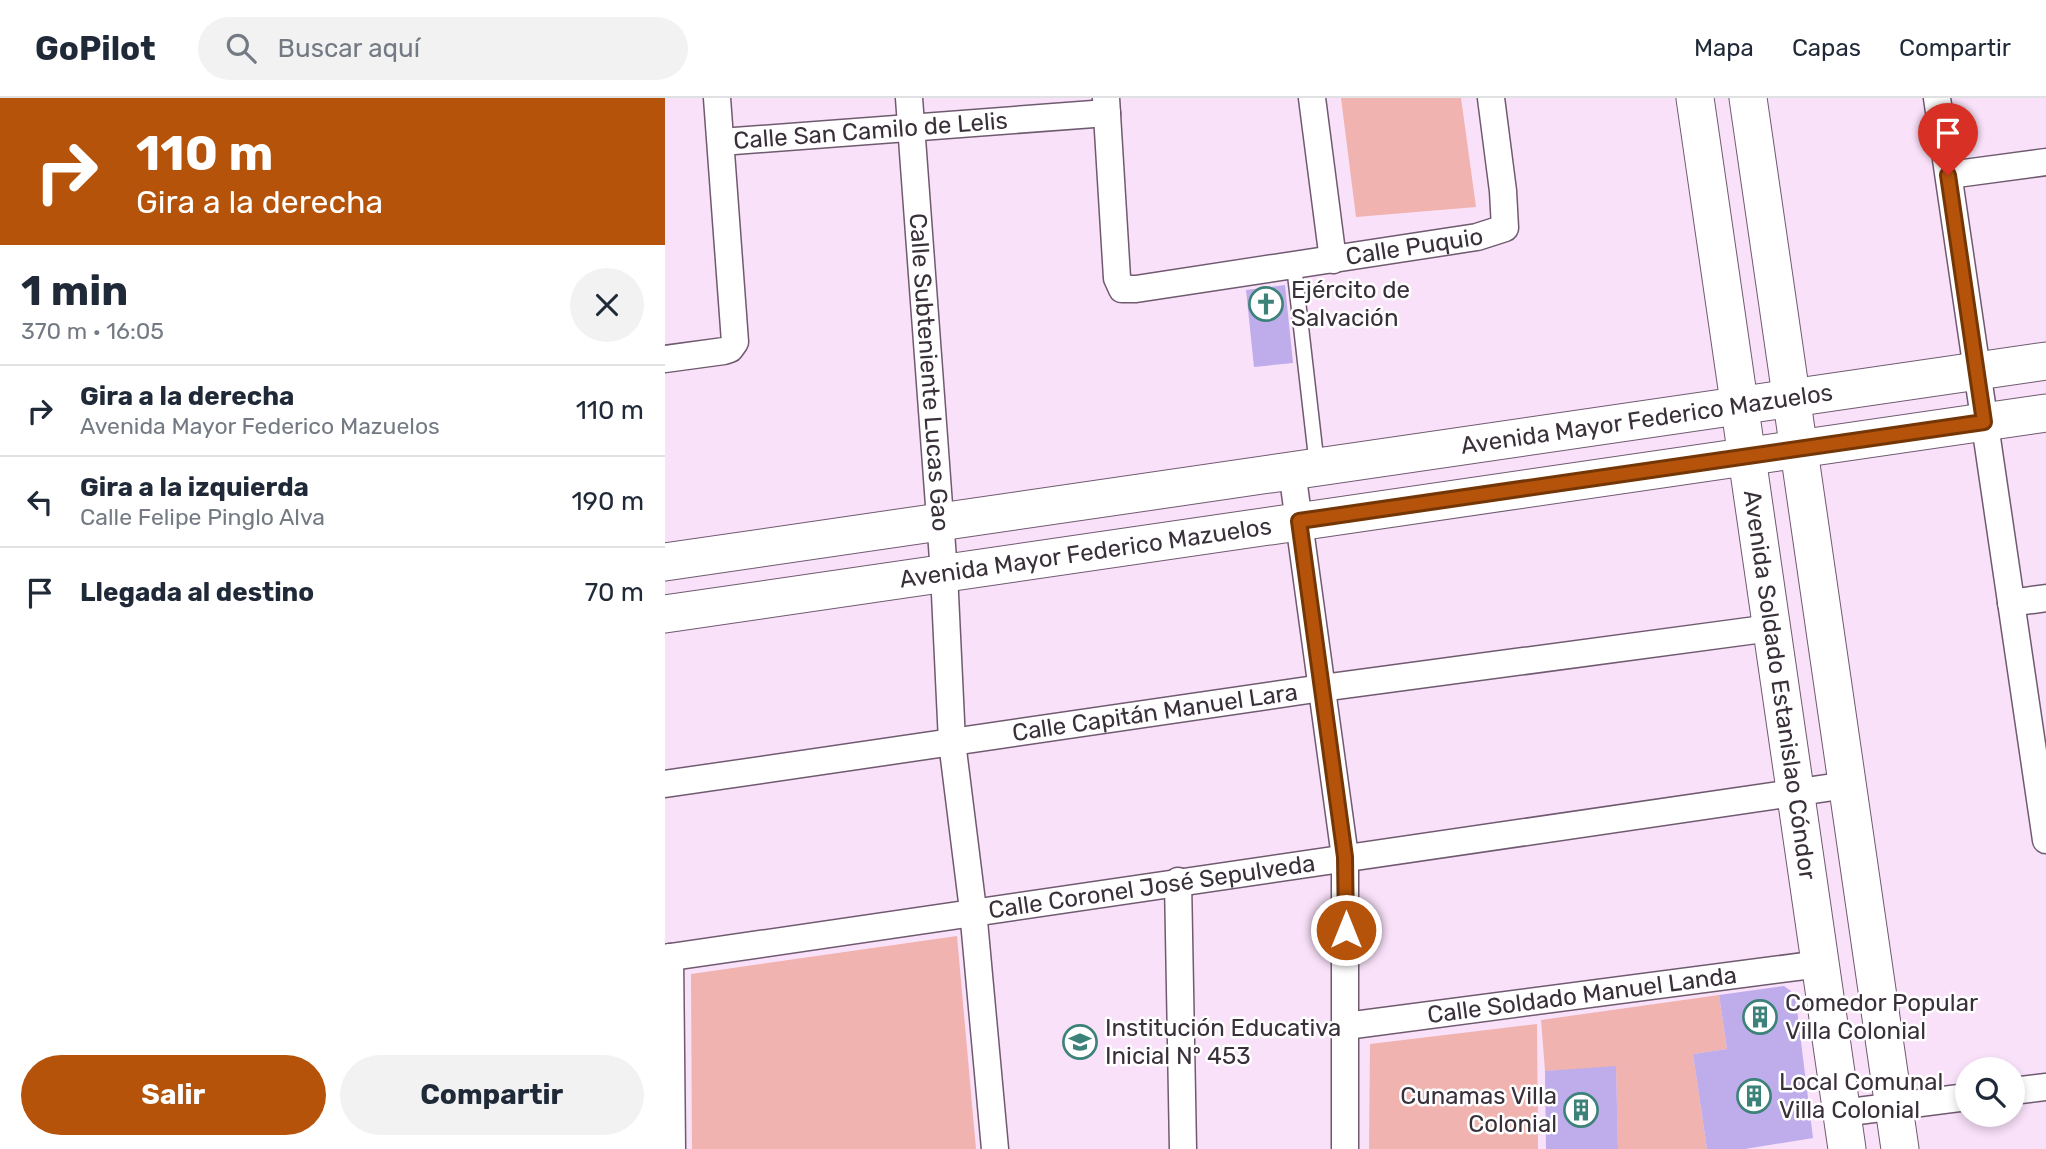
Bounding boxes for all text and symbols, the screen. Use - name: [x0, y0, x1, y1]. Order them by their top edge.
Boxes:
- search box: [198, 17, 688, 80]
- text: GoPilot: [35, 29, 156, 68]
- icon: search: [222, 29, 260, 67]
- text: Buscar aquí: [278, 33, 420, 64]
- text: Mapa: [1694, 34, 1754, 62]
- text: Capas: [1792, 34, 1861, 62]
- text: Compartir: [1899, 34, 2011, 62]
- pin: [1918, 103, 1978, 175]
- street label: Calle San Camilo de Lelis: [732, 106, 1009, 155]
- icon: arrive: [1929, 114, 1967, 152]
- text: 110 m: [136, 124, 273, 182]
- icon: right: [21, 126, 112, 217]
- text: Gira a la derecha: [136, 183, 383, 221]
- street label: Calle Subteniente Lucas Gao: [904, 212, 955, 532]
- street label: Calle Puquio: [1344, 222, 1485, 271]
- text: 1 min: [21, 266, 128, 316]
- button: close: [570, 268, 644, 342]
- place label: Ejército de Salvación: [1291, 276, 1410, 332]
- church icon: Ejército de Salvación: [1247, 285, 1285, 323]
- text: 370 m · 16:05: [21, 317, 164, 345]
- street label: Avenida Mayor Federico Mazuelos: [1459, 378, 1835, 460]
- text: Gira a la derecha: [80, 381, 294, 412]
- icon: right: [21, 392, 59, 430]
- text: 110 m: [576, 395, 644, 426]
- text: Avenida Mayor Federico Mazuelos: [80, 412, 440, 440]
- text: Gira a la izquierda: [80, 472, 309, 503]
- icon: left: [21, 483, 59, 521]
- text: 190 m: [571, 486, 644, 517]
- street label: Avenida Soldado Estanislao Cóndor: [1738, 488, 1822, 882]
- text: Calle Felipe Pinglo Alva: [80, 503, 325, 531]
- street label: Avenida Mayor Federico Mazuelos: [898, 512, 1273, 594]
- icon: arrive: [21, 574, 59, 612]
- text: Llegada al destino: [80, 577, 314, 608]
- text: 70 m: [585, 577, 644, 608]
- street label: Calle Capitán Manuel Lara: [1010, 678, 1299, 747]
- street label: Calle Coronel José Sepulveda: [987, 849, 1317, 924]
- position arrow: [1309, 893, 1383, 967]
- street label: Calle Soldado Manuel Landa: [1426, 961, 1738, 1029]
- place label: Comedor Popular Villa Colonial: [1785, 989, 1978, 1045]
- building icon: Comedor Popular Villa Colonial: [1741, 998, 1779, 1036]
- place label: Institución Educativa Inicial Nº 453: [1105, 1014, 1341, 1070]
- school or university icon: Institución Educativa Inicial Nº 453: [1061, 1023, 1099, 1061]
- button: Salir: [21, 1055, 326, 1135]
- button: Compartir: [340, 1055, 644, 1135]
- map controls: [1955, 1057, 2025, 1127]
- button: search: [1955, 1057, 2025, 1127]
- place label: Local Comunal Villa Colonial: [1779, 1068, 1943, 1124]
- building icon: Local Comunal Villa Colonial: [1735, 1077, 1773, 1115]
- place label: Cunamas Villa Colonial: [1400, 1082, 1557, 1138]
- building icon: Cunamas Villa Colonial: [1562, 1091, 1600, 1129]

